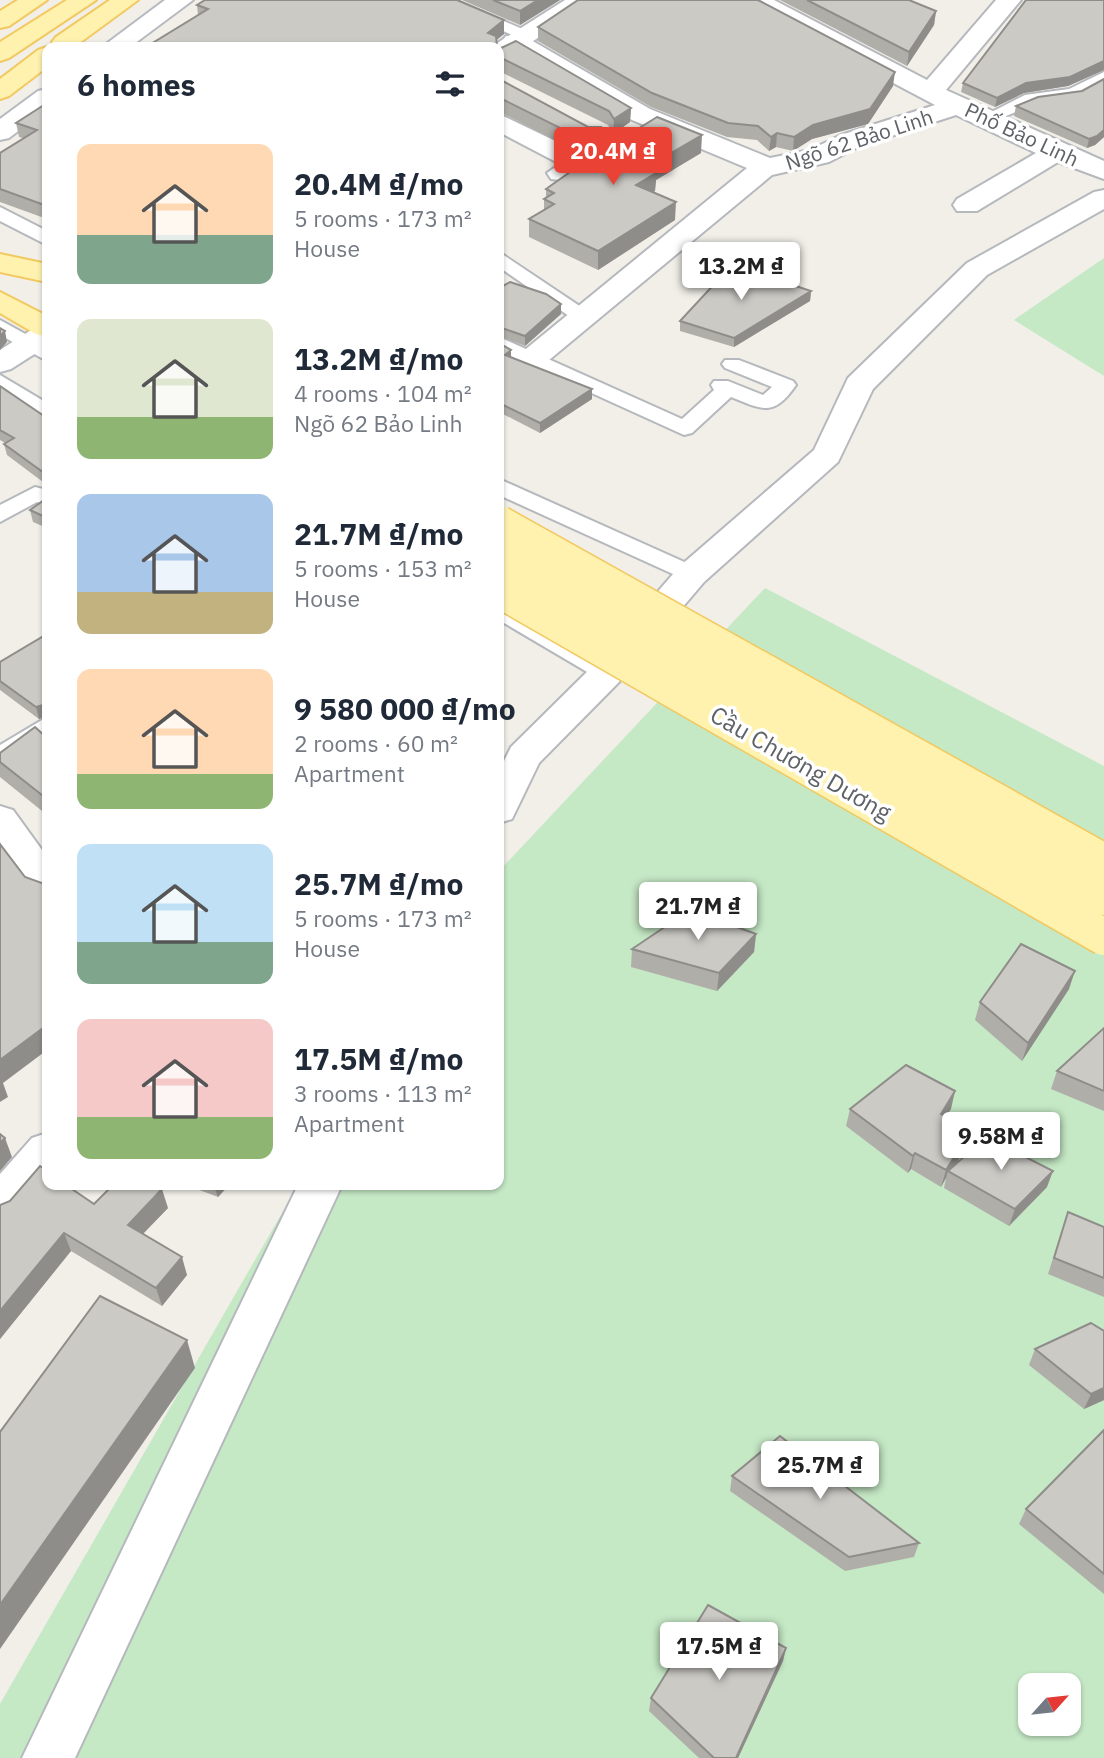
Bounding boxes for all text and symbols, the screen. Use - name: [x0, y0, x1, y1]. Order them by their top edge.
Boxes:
- text: 6 homes: [77, 65, 196, 104]
- icon: filters: [431, 65, 469, 103]
- street label: Phố Bảo Linh: [961, 95, 1083, 173]
- street label: Ngõ 62 Bảo Linh: [781, 102, 937, 176]
- pin: 20.4M ₫: [548, 128, 678, 187]
- text: 20.4M ₫: [570, 135, 656, 165]
- text: 20.4M ₫/mo: [294, 164, 463, 203]
- icon: home: [133, 172, 217, 256]
- text: 5 rooms · 173 m²: [294, 203, 472, 233]
- text: House: [294, 233, 360, 263]
- pin: 13.2M ₫: [676, 243, 806, 302]
- text: 13.2M ₫: [698, 250, 784, 280]
- text: 13.2M ₫/mo: [294, 339, 463, 378]
- icon: home: [133, 347, 217, 431]
- text: 4 rooms · 104 m²: [294, 378, 472, 408]
- text: Ngõ 62 Bảo Linh: [294, 408, 463, 438]
- text: 21.7M ₫/mo: [294, 514, 463, 553]
- icon: home: [133, 522, 217, 606]
- text: 5 rooms · 153 m²: [294, 553, 472, 583]
- text: House: [294, 583, 360, 613]
- text: 9 580 000 ₫/mo: [294, 689, 516, 728]
- icon: home: [133, 697, 217, 781]
- street label: Cầu Chương Dương: [705, 698, 898, 828]
- text: 2 rooms · 60 m²: [294, 728, 458, 758]
- text: Apartment: [294, 758, 405, 788]
- text: 25.7M ₫/mo: [294, 864, 463, 903]
- icon: home: [133, 872, 217, 956]
- pin: 21.7M ₫: [633, 883, 763, 942]
- text: 21.7M ₫: [655, 890, 741, 920]
- text: 5 rooms · 173 m²: [294, 903, 472, 933]
- text: House: [294, 933, 360, 963]
- text: 17.5M ₫/mo: [294, 1039, 463, 1078]
- icon: home: [133, 1047, 217, 1131]
- text: 3 rooms · 113 m²: [294, 1078, 472, 1108]
- text: Apartment: [294, 1108, 405, 1138]
- pin: 9.58M ₫: [936, 1112, 1066, 1172]
- text: 9.58M ₫: [958, 1120, 1044, 1150]
- pin: 25.7M ₫: [755, 1442, 885, 1501]
- text: 25.7M ₫: [777, 1449, 863, 1479]
- pin: 17.5M ₫: [654, 1622, 784, 1682]
- text: 17.5M ₫: [676, 1630, 762, 1660]
- north arrow: [1018, 1673, 1082, 1736]
- map controls: [1018, 1673, 1081, 1736]

